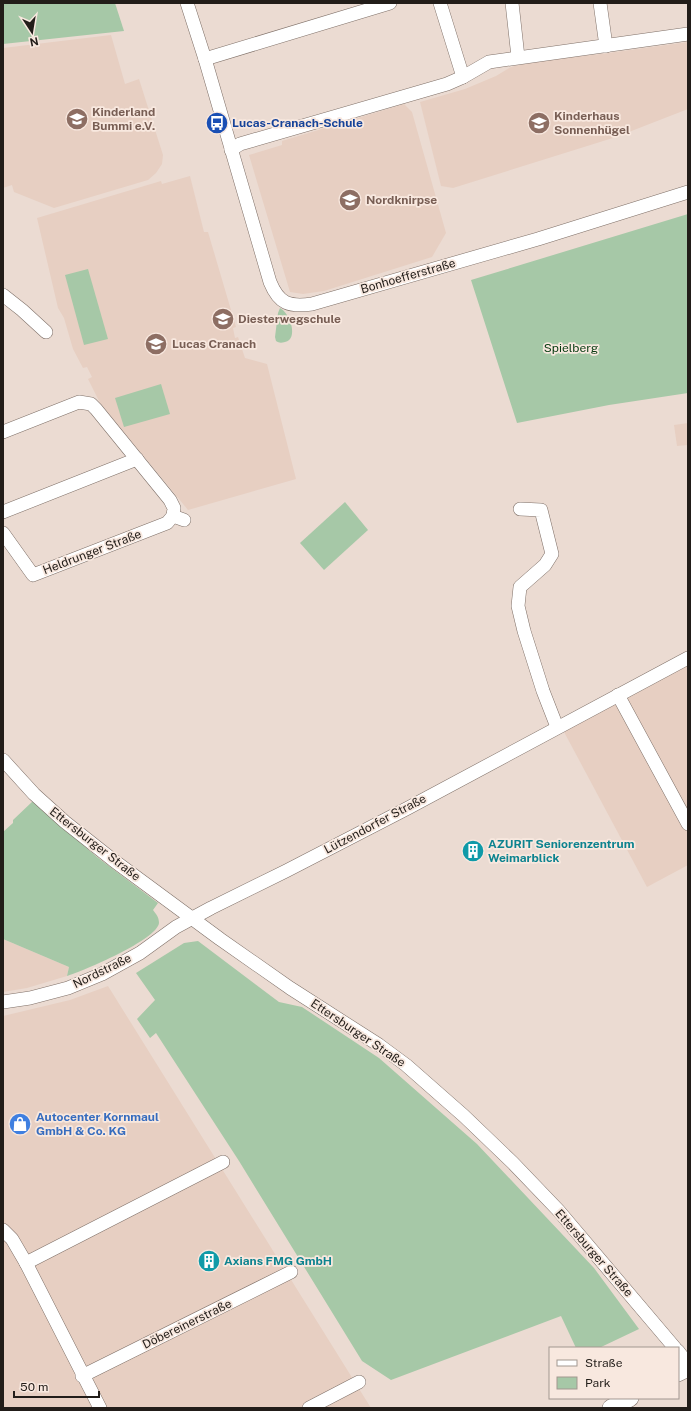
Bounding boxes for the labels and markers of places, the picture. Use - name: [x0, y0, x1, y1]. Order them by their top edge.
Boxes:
- place label: Kinderland Bummi e.V.: [92, 105, 155, 133]
- school or university icon: Kinderland Bummi e.V.: [64, 106, 90, 132]
- place label: Kinderhaus Sonnenhügel: [554, 109, 630, 137]
- bus stop icon: Lucas-Cranach-Schule: [204, 110, 230, 136]
- school or university icon: Kinderhaus Sonnenhügel: [526, 110, 552, 136]
- place label: Lucas-Cranach-Schule: [232, 116, 363, 130]
- school or university icon: Nordknirpse: [337, 187, 363, 213]
- place label: Nordknirpse: [366, 193, 437, 207]
- school or university icon: Diesterwegschule: [210, 306, 236, 332]
- place label: Diesterwegschule: [238, 312, 341, 326]
- school or university icon: Lucas Cranach: [143, 331, 169, 357]
- place label: Lucas Cranach: [172, 337, 256, 351]
- place label: AZURIT Seniorenzentrum Weimarblick: [488, 837, 635, 865]
- building icon: AZURIT Seniorenzentrum Weimarblick: [460, 838, 486, 864]
- place label: Autocenter Kornmaul GmbH & Co. KG: [36, 1110, 159, 1138]
- shop icon: Autocenter Kornmaul GmbH & Co. KG: [7, 1111, 33, 1137]
- building icon: Axians FMG GmbH: [196, 1248, 222, 1274]
- place label: Axians FMG GmbH: [224, 1254, 332, 1268]

